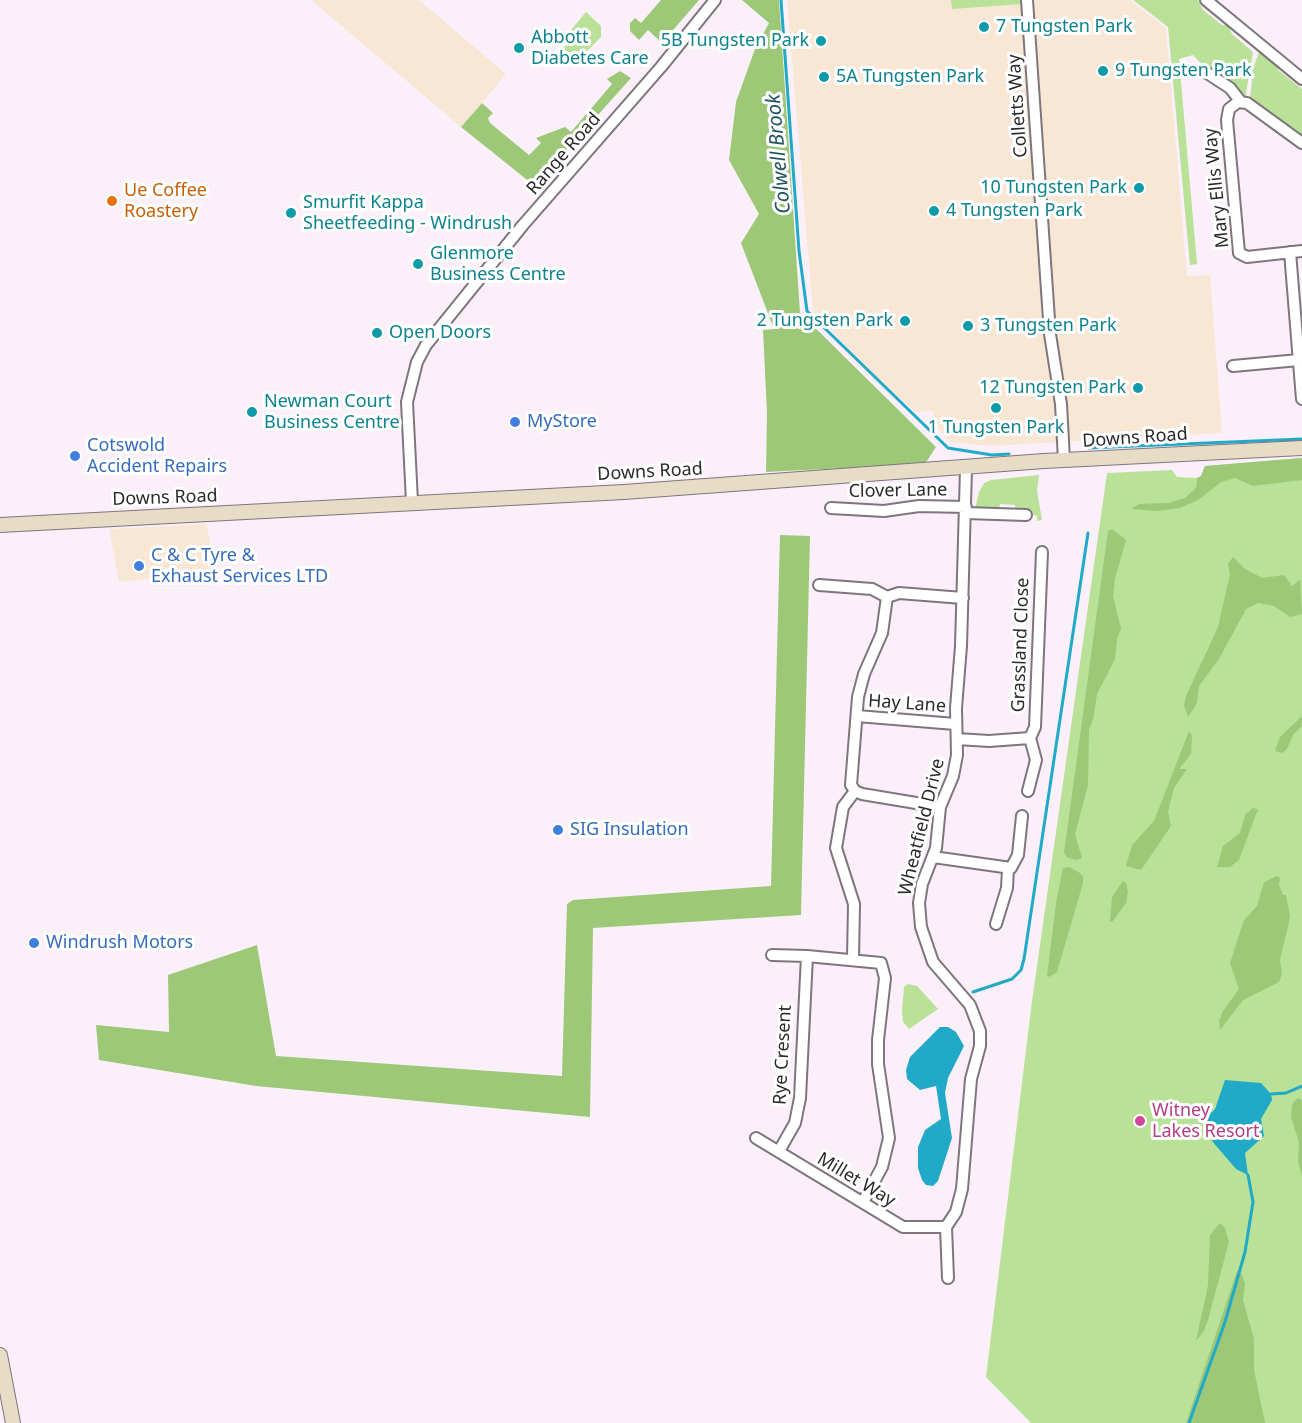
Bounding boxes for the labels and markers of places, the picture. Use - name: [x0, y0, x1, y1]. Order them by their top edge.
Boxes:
- place label: 7 Tungsten Park: [996, 16, 1133, 38]
- marker: 7 Tungsten Park: [977, 20, 991, 34]
- place label: Abbott Diabetes Care: [531, 27, 649, 70]
- place label: 5B Tungsten Park: [661, 30, 809, 52]
- marker: 5B Tungsten Park: [814, 34, 828, 48]
- marker: Abbott Diabetes Care: [512, 41, 526, 55]
- place label: 9 Tungsten Park: [1115, 60, 1252, 82]
- marker: 9 Tungsten Park: [1096, 64, 1110, 78]
- place label: 5A Tungsten Park: [836, 66, 984, 88]
- marker: 5A Tungsten Park: [817, 70, 831, 84]
- place label: 10 Tungsten Park: [980, 177, 1127, 199]
- place label: Ue Coffee Roastery: [124, 180, 207, 222]
- marker: 10 Tungsten Park: [1132, 181, 1146, 195]
- place label: Smurfit Kappa Sheetfeeding - Windrush: [303, 192, 512, 234]
- marker: Ue Coffee Roastery: [105, 194, 119, 208]
- place label: 4 Tungsten Park: [946, 200, 1083, 222]
- marker: 4 Tungsten Park: [927, 204, 941, 218]
- marker: Smurfit Kappa Sheetfeeding - Windrush: [284, 206, 298, 220]
- place label: Glenmore Business Centre: [430, 243, 566, 286]
- marker: Glenmore Business Centre: [411, 257, 425, 271]
- place label: 2 Tungsten Park: [756, 310, 893, 332]
- marker: 2 Tungsten Park: [898, 314, 912, 328]
- place label: 3 Tungsten Park: [980, 315, 1117, 337]
- marker: 3 Tungsten Park: [961, 319, 975, 333]
- place label: Open Doors: [389, 322, 491, 344]
- marker: Open Doors: [370, 326, 384, 340]
- place label: 12 Tungsten Park: [979, 377, 1126, 399]
- marker: 12 Tungsten Park: [1131, 381, 1145, 395]
- place label: Newman Court Business Centre: [264, 391, 400, 434]
- marker: 1 Tungsten Park: [989, 401, 1003, 415]
- marker: Newman Court Business Centre: [245, 405, 259, 419]
- place label: MyStore: [527, 411, 597, 433]
- marker: MyStore: [508, 415, 522, 429]
- place label: 1 Tungsten Park: [928, 417, 1064, 439]
- place label: Cotswold Accident Repairs: [87, 435, 227, 478]
- marker: Cotswold Accident Repairs: [68, 449, 82, 463]
- place label: C & C Tyre & Exhaust Services LTD: [151, 545, 328, 588]
- marker: C & C Tyre & Exhaust Services LTD: [132, 559, 146, 573]
- place label: SIG Insulation: [570, 819, 689, 841]
- marker: SIG Insulation: [551, 823, 565, 837]
- place label: Windrush Motors: [46, 932, 193, 954]
- marker: Windrush Motors: [27, 936, 41, 950]
- place label: Witney Lakes Resort: [1152, 1100, 1259, 1142]
- marker: Witney Lakes Resort: [1133, 1114, 1147, 1128]

